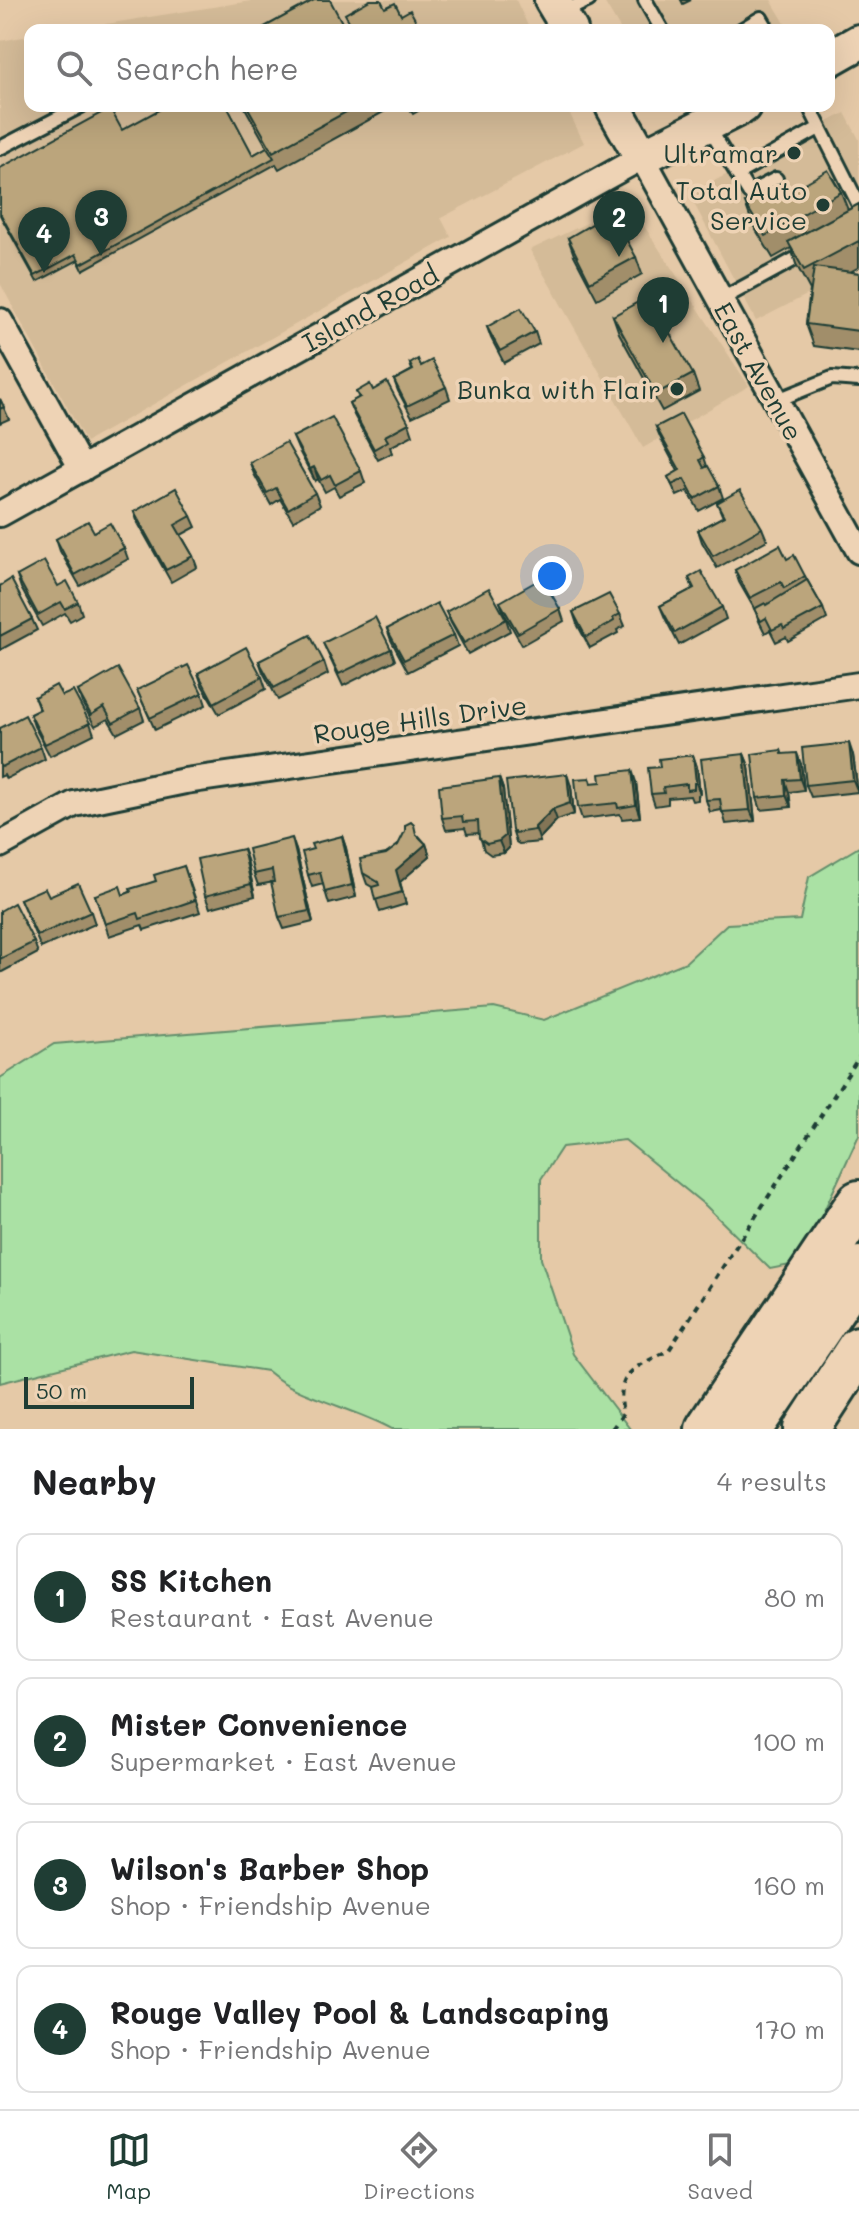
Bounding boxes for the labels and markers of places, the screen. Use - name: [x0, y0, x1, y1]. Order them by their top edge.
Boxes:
- place label: Ultramar: [663, 136, 778, 170]
- marker: Ultramar: [785, 144, 803, 162]
- place label: Total Auto Service: [676, 173, 807, 237]
- pin: 3: [75, 190, 127, 256]
- pin: 2: [593, 191, 645, 257]
- marker: Total Auto Service: [814, 196, 832, 214]
- pin: 4: [18, 207, 70, 273]
- pin: 1: [637, 277, 689, 343]
- place label: Bunka with Flair: [457, 372, 661, 406]
- marker: Bunka with Flair: [668, 380, 686, 398]

